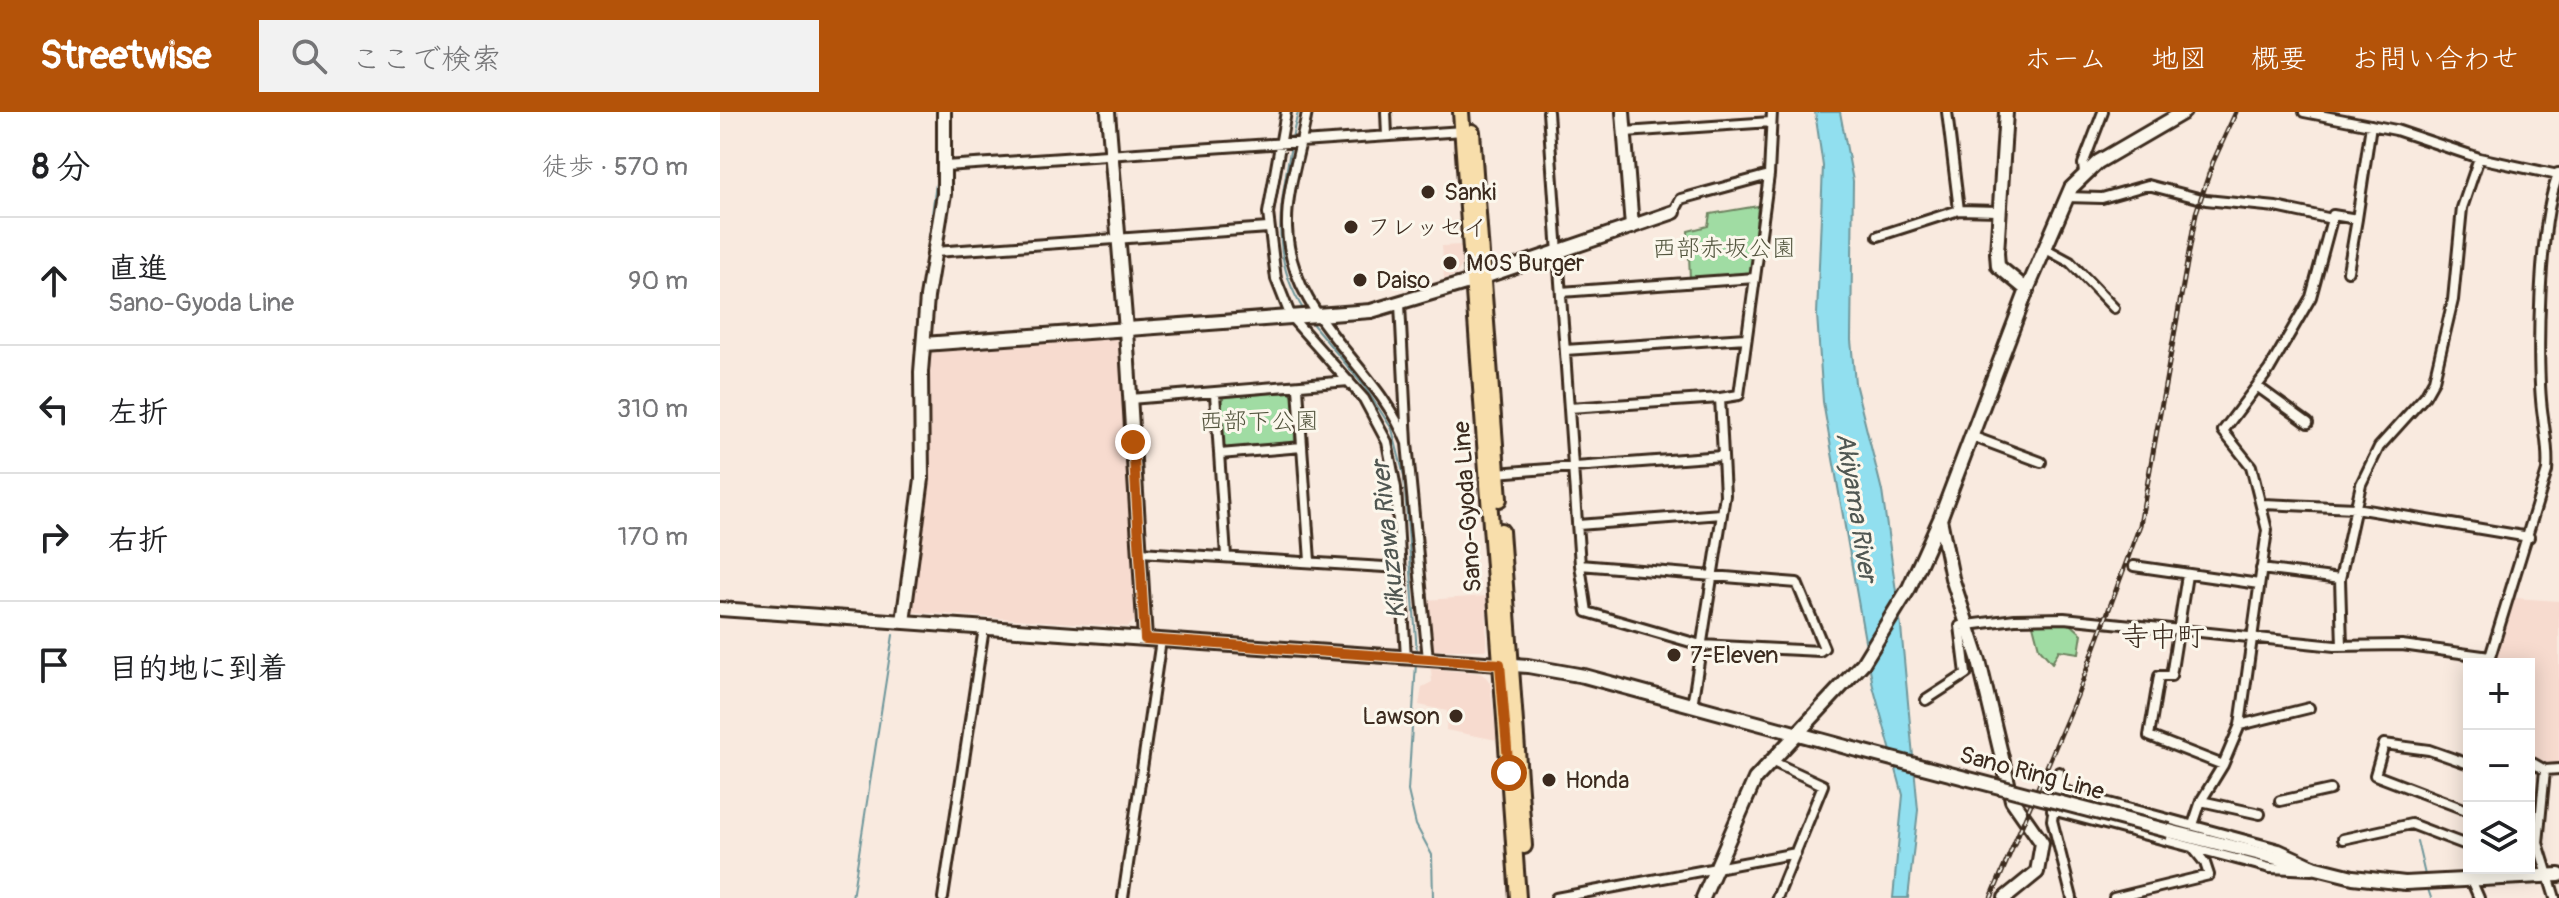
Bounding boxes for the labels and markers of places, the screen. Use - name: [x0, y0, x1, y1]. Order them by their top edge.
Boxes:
- place label: Sanki: [1444, 178, 1496, 207]
- marker: Sanki: [1419, 183, 1437, 201]
- place label: フレッセイ: [1367, 213, 1487, 242]
- marker: フレッセイ: [1342, 218, 1360, 236]
- place label: MOS Burger: [1466, 249, 1585, 278]
- marker: MOS Burger: [1441, 254, 1459, 272]
- place label: Daiso: [1376, 266, 1430, 295]
- marker: Daiso: [1351, 271, 1369, 289]
- place label: 7-Eleven: [1690, 641, 1779, 670]
- marker: 7-Eleven: [1665, 646, 1683, 664]
- place label: Lawson: [1362, 702, 1440, 731]
- marker: Lawson: [1447, 707, 1465, 725]
- place label: Honda: [1565, 766, 1629, 795]
- marker: Honda: [1540, 771, 1558, 789]

